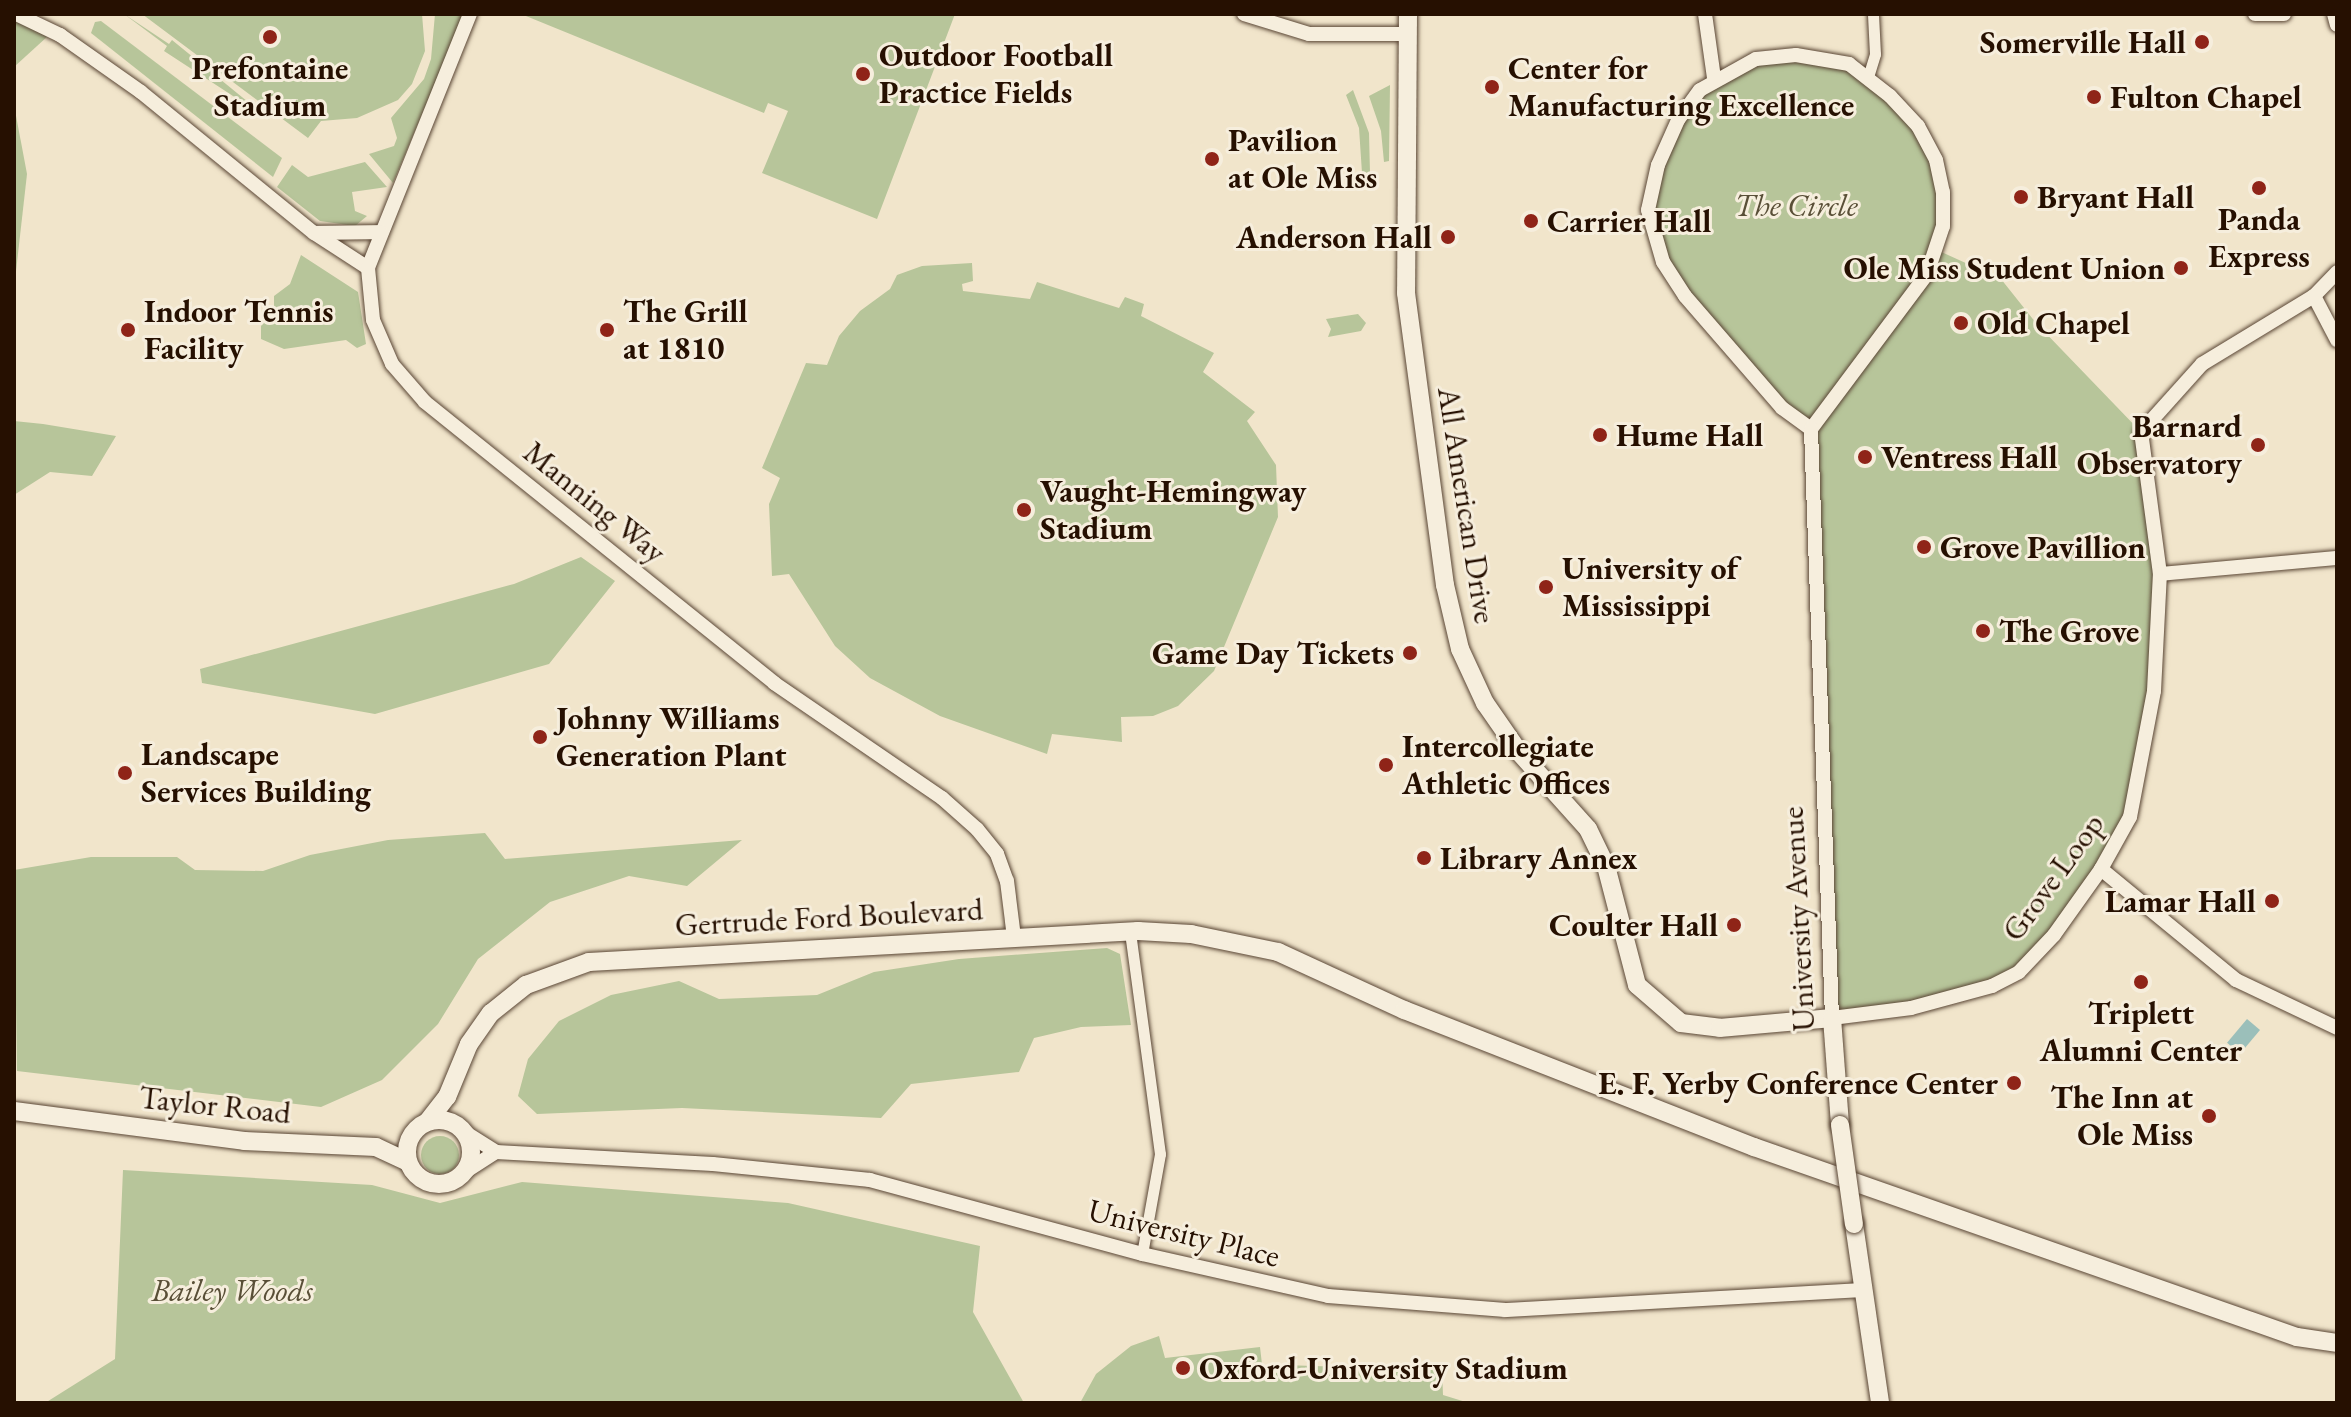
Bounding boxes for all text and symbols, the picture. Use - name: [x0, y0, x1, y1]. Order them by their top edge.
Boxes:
- place label: Somerville Hall: [1980, 23, 2186, 61]
- marker: Prefontaine Stadium: [261, 28, 279, 46]
- marker: Somerville Hall: [2193, 33, 2211, 51]
- place label: Outdoor Football Practice Fields: [879, 37, 1113, 112]
- place label: Prefontaine Stadium: [192, 50, 348, 125]
- place label: Center for Manufacturing Excellence: [1508, 50, 1854, 125]
- marker: Outdoor Football Practice Fields: [854, 65, 872, 83]
- marker: Center for Manufacturing Excellence: [1483, 78, 1501, 96]
- place label: Fulton Chapel: [2110, 78, 2302, 116]
- marker: Fulton Chapel: [2085, 88, 2103, 106]
- place label: Pavilion at Ole Miss: [1228, 122, 1377, 197]
- marker: Pavilion at Ole Miss: [1203, 150, 1221, 168]
- place label: Bryant Hall: [2037, 178, 2194, 216]
- marker: Panda Express: [2250, 179, 2268, 197]
- park label: The Circle: [1734, 186, 1858, 224]
- marker: Bryant Hall: [2012, 188, 2030, 206]
- place label: Panda Express: [2208, 201, 2310, 276]
- place label: Carrier Hall: [1547, 202, 1711, 240]
- marker: Carrier Hall: [1522, 212, 1540, 230]
- place label: Anderson Hall: [1236, 218, 1432, 256]
- marker: Anderson Hall: [1439, 228, 1457, 246]
- place label: Ole Miss Student Union: [1843, 249, 2165, 287]
- marker: Ole Miss Student Union: [2172, 259, 2190, 277]
- place label: Indoor Tennis Facility: [144, 293, 334, 368]
- place label: The Grill at 1810: [623, 293, 748, 368]
- place label: Old Chapel: [1977, 304, 2130, 342]
- marker: Old Chapel: [1952, 314, 1970, 332]
- marker: Indoor Tennis Facility: [119, 321, 137, 339]
- marker: The Grill at 1810: [598, 321, 616, 339]
- street label: All American Drive: [1429, 384, 1505, 626]
- place label: Barnard Observatory: [2077, 408, 2242, 483]
- place label: Hume Hall: [1616, 416, 1763, 454]
- marker: Hume Hall: [1591, 426, 1609, 444]
- street label: Manning Way: [516, 433, 674, 571]
- marker: Barnard Observatory: [2249, 436, 2267, 454]
- place label: Ventress Hall: [1881, 438, 2058, 476]
- marker: Ventress Hall: [1856, 448, 1874, 466]
- place label: Vaught-Hemingway Stadium: [1040, 473, 1306, 548]
- marker: Vaught-Hemingway Stadium: [1015, 501, 1033, 519]
- place label: Grove Pavillion: [1940, 528, 2146, 566]
- marker: Grove Pavillion: [1915, 538, 1933, 556]
- place label: University of Mississippi: [1562, 550, 1738, 625]
- marker: University of Mississippi: [1537, 578, 1555, 596]
- place label: The Grove: [1999, 612, 2139, 650]
- marker: The Grove: [1974, 622, 1992, 640]
- place label: Game Day Tickets: [1152, 634, 1394, 672]
- marker: Game Day Tickets: [1401, 644, 1419, 662]
- place label: Johnny Williams Generation Plant: [556, 700, 786, 775]
- marker: Johnny Williams Generation Plant: [531, 728, 549, 746]
- place label: Intercollegiate Athletic Offices: [1402, 728, 1610, 803]
- place label: Landscape Services Building: [141, 736, 371, 811]
- marker: Intercollegiate Athletic Offices: [1377, 756, 1395, 774]
- marker: Landscape Services Building: [116, 764, 134, 782]
- street label: University Avenue: [1773, 806, 1823, 1032]
- street label: Grove Loop: [1994, 806, 2112, 948]
- place label: Library Annex: [1440, 839, 1637, 877]
- marker: Library Annex: [1415, 849, 1433, 867]
- place label: Lamar Hall: [2105, 882, 2256, 920]
- street label: Gertrude Ford Boulevard: [674, 890, 984, 944]
- marker: Lamar Hall: [2263, 892, 2281, 910]
- place label: Coulter Hall: [1549, 906, 1718, 944]
- marker: Coulter Hall: [1725, 916, 1743, 934]
- marker: Triplett Alumni Center: [2132, 973, 2150, 991]
- place label: Triplett Alumni Center: [2040, 995, 2242, 1070]
- place label: E. F. Yerby Conference Center: [1598, 1064, 1998, 1102]
- marker: E. F. Yerby Conference Center: [2005, 1074, 2023, 1092]
- street label: Taylor Road: [137, 1078, 293, 1132]
- place label: The Inn at Ole Miss: [2050, 1079, 2193, 1154]
- marker: The Inn at Ole Miss: [2200, 1107, 2218, 1125]
- street label: University Place: [1084, 1191, 1284, 1275]
- park label: Bailey Woods: [151, 1271, 313, 1309]
- place label: Oxford-University Stadium: [1199, 1349, 1568, 1387]
- marker: Oxford-University Stadium: [1174, 1359, 1192, 1377]

